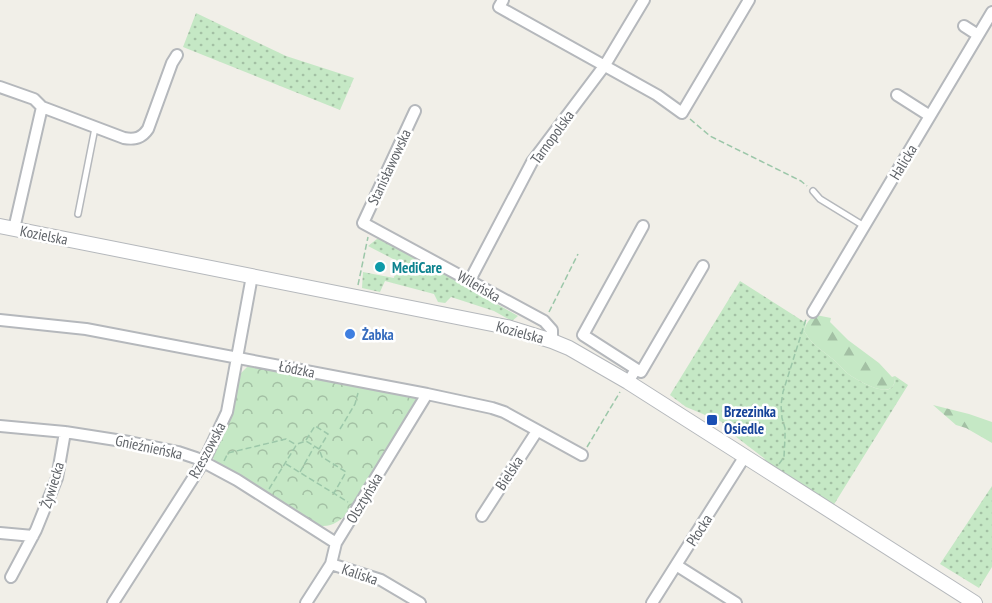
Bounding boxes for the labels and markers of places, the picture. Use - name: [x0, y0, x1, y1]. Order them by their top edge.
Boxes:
- place label: MediCare: [392, 258, 442, 277]
- marker: MediCare: [373, 260, 387, 274]
- place label: Żabka: [362, 325, 394, 344]
- marker: Żabka: [343, 327, 357, 341]
- place label: Brzezinka Osiedle: [724, 402, 776, 438]
- marker: Brzezinka Osiedle: [705, 413, 719, 427]

